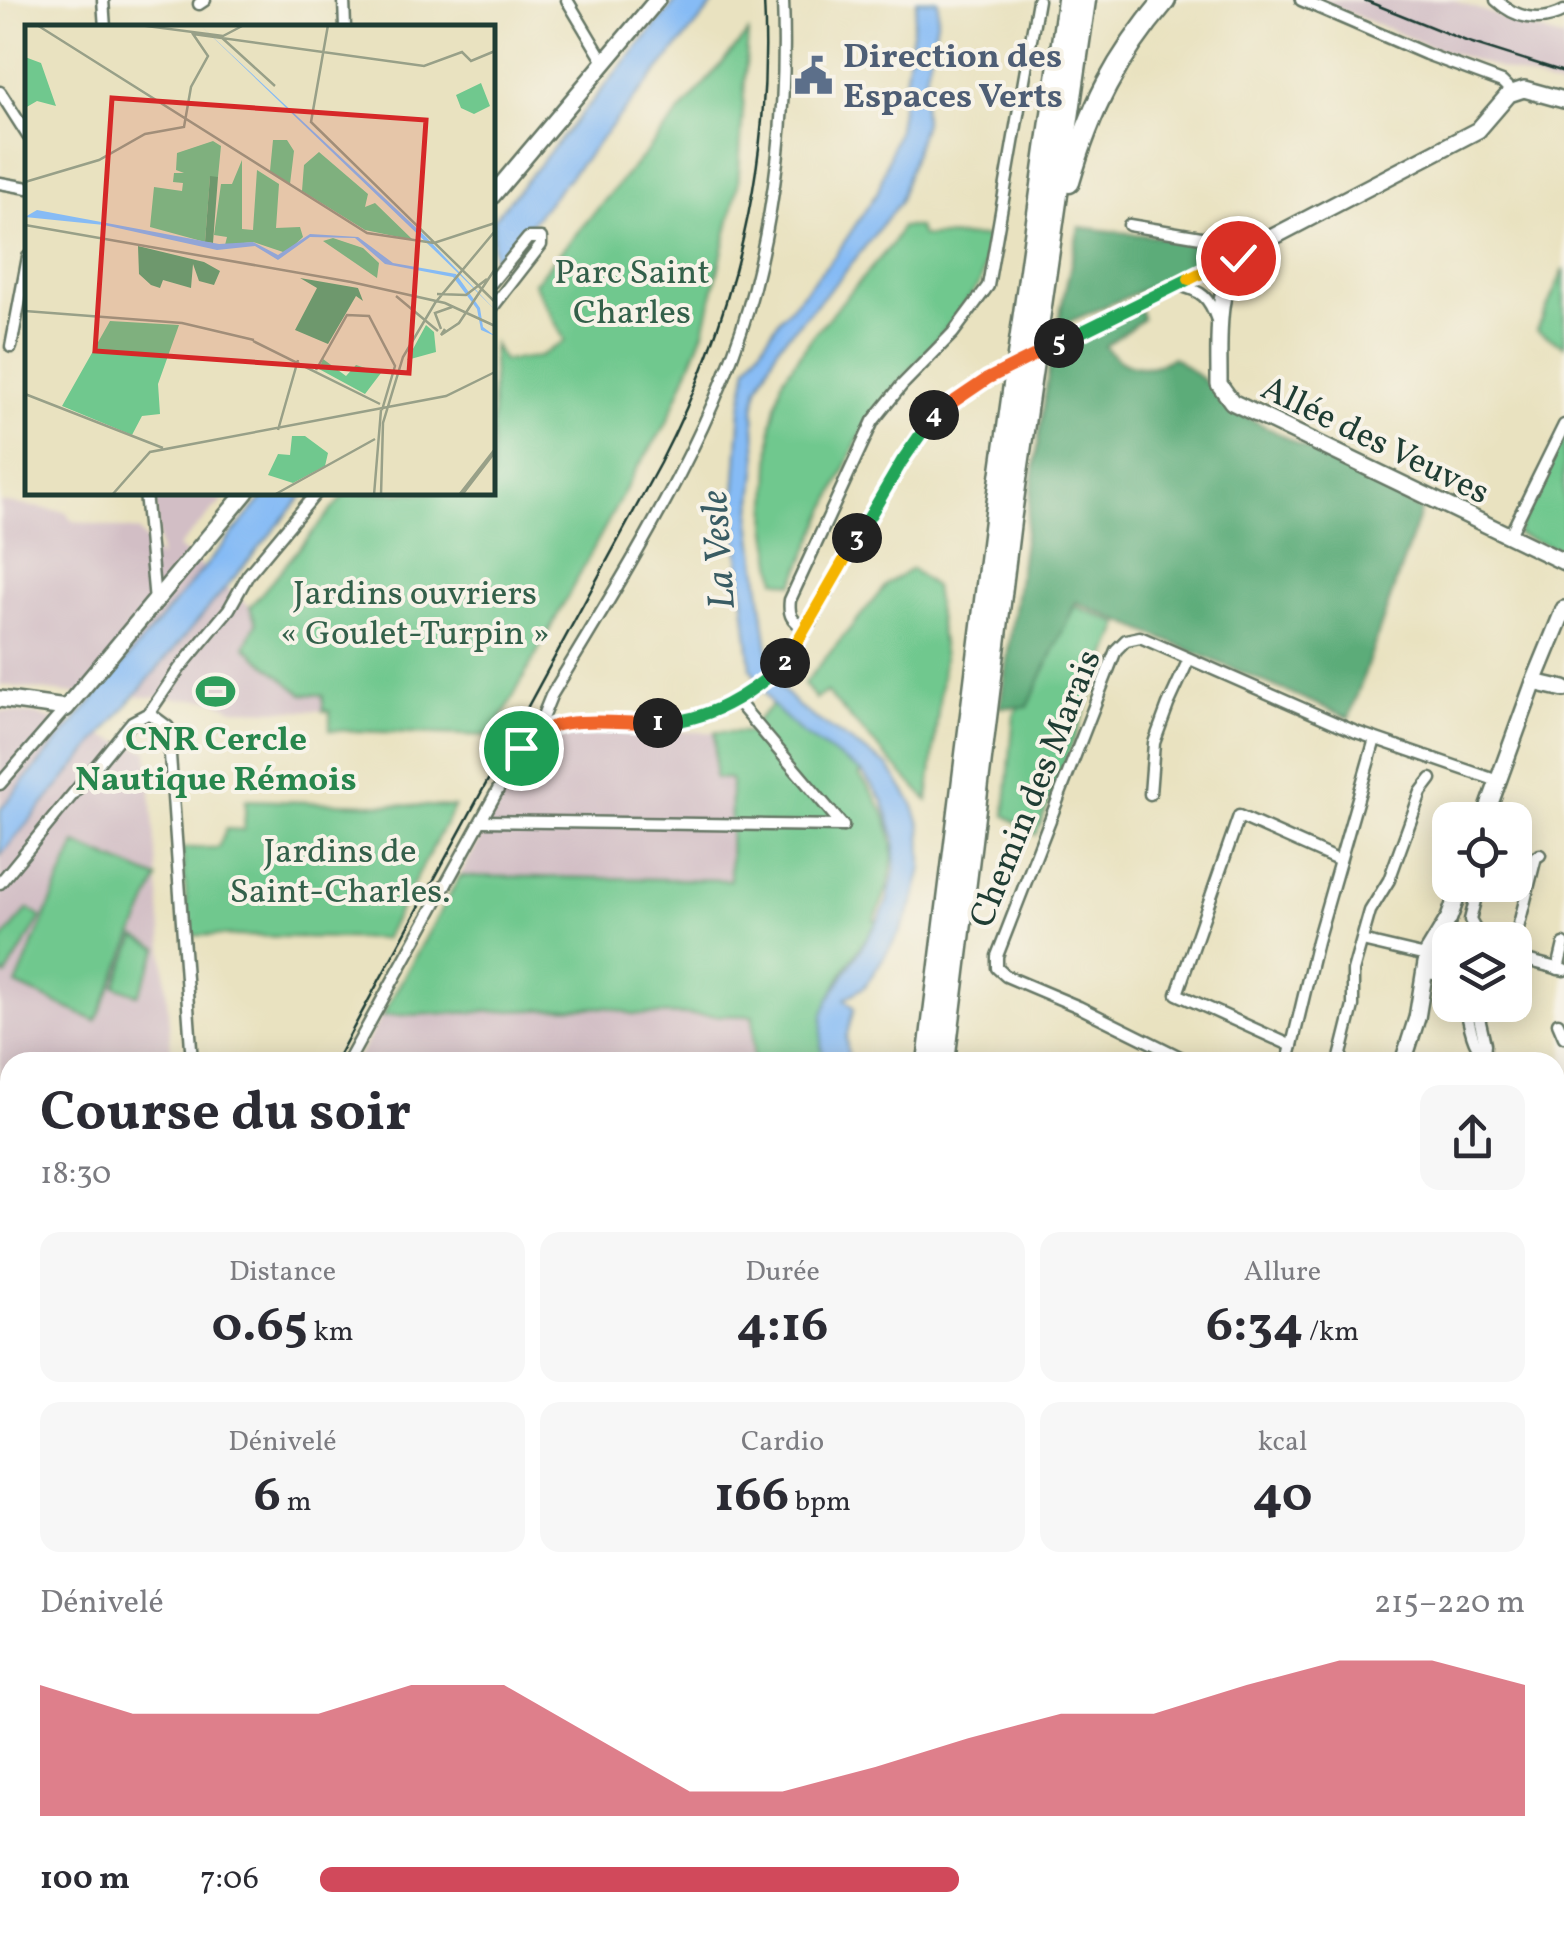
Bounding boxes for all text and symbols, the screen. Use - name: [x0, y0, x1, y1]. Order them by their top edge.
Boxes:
- inset map: [25, 25, 495, 495]
- place label: Direction des Espaces Verts: [843, 34, 1063, 122]
- public building icon: Direction des Espaces Verts: [792, 54, 834, 96]
- pin: [1196, 216, 1281, 301]
- icon: check: [1211, 231, 1266, 286]
- park label: Parc Saint Charles: [554, 250, 710, 338]
- pin: 5: [1034, 318, 1084, 368]
- text: 5: [1052, 323, 1066, 362]
- street label: Allée des Veuves: [1252, 366, 1497, 518]
- pin: 4: [909, 390, 959, 440]
- text: 4: [926, 395, 942, 434]
- water label: La Vesle: [690, 488, 751, 611]
- pin: 3: [832, 513, 882, 563]
- text: 3: [850, 518, 864, 557]
- park label: Jardins ouvriers « Goulet-Turpin »: [280, 571, 550, 659]
- pin: 2: [760, 638, 810, 688]
- text: 2: [778, 643, 792, 682]
- street label: Chemin des Marais: [959, 643, 1114, 935]
- sports icon: CNR Cercle Nautique Rémois: [195, 670, 237, 712]
- pin: 1: [633, 698, 683, 748]
- text: 1: [652, 703, 664, 742]
- pin: [479, 706, 564, 791]
- place label: CNR Cercle Nautique Rémois: [75, 717, 357, 805]
- icon: arrive: [494, 721, 549, 776]
- map controls: [1432, 802, 1532, 1022]
- button: locate: [1432, 802, 1532, 902]
- park label: Jardins de Saint-Charles.: [229, 829, 451, 917]
- button: layers: [1432, 922, 1532, 1022]
- text: Course du soir: [40, 1077, 411, 1153]
- button: share: [1420, 1085, 1525, 1190]
- text: 18:30: [40, 1153, 111, 1197]
- text: Distance: [229, 1253, 336, 1292]
- text: Durée: [745, 1253, 820, 1292]
- text: Allure: [1244, 1253, 1321, 1292]
- text: 0.65: [211, 1292, 308, 1362]
- text: 4:16: [736, 1292, 829, 1362]
- text: 6:34: [1206, 1292, 1303, 1362]
- text: km: [308, 1313, 354, 1352]
- text: /km: [1303, 1313, 1359, 1352]
- text: Dénivelé: [228, 1423, 337, 1462]
- text: Cardio: [741, 1423, 824, 1462]
- text: kcal: [1258, 1423, 1307, 1462]
- text: 6: [254, 1462, 281, 1532]
- text: 166: [714, 1462, 789, 1532]
- text: 40: [1252, 1462, 1313, 1532]
- text: m: [281, 1483, 311, 1522]
- text: bpm: [789, 1483, 851, 1522]
- text: Dénivelé: [40, 1582, 164, 1626]
- text: 215–220 m: [1374, 1582, 1525, 1626]
- text: 100 m: [40, 1858, 130, 1902]
- text: 7:06: [200, 1858, 259, 1902]

